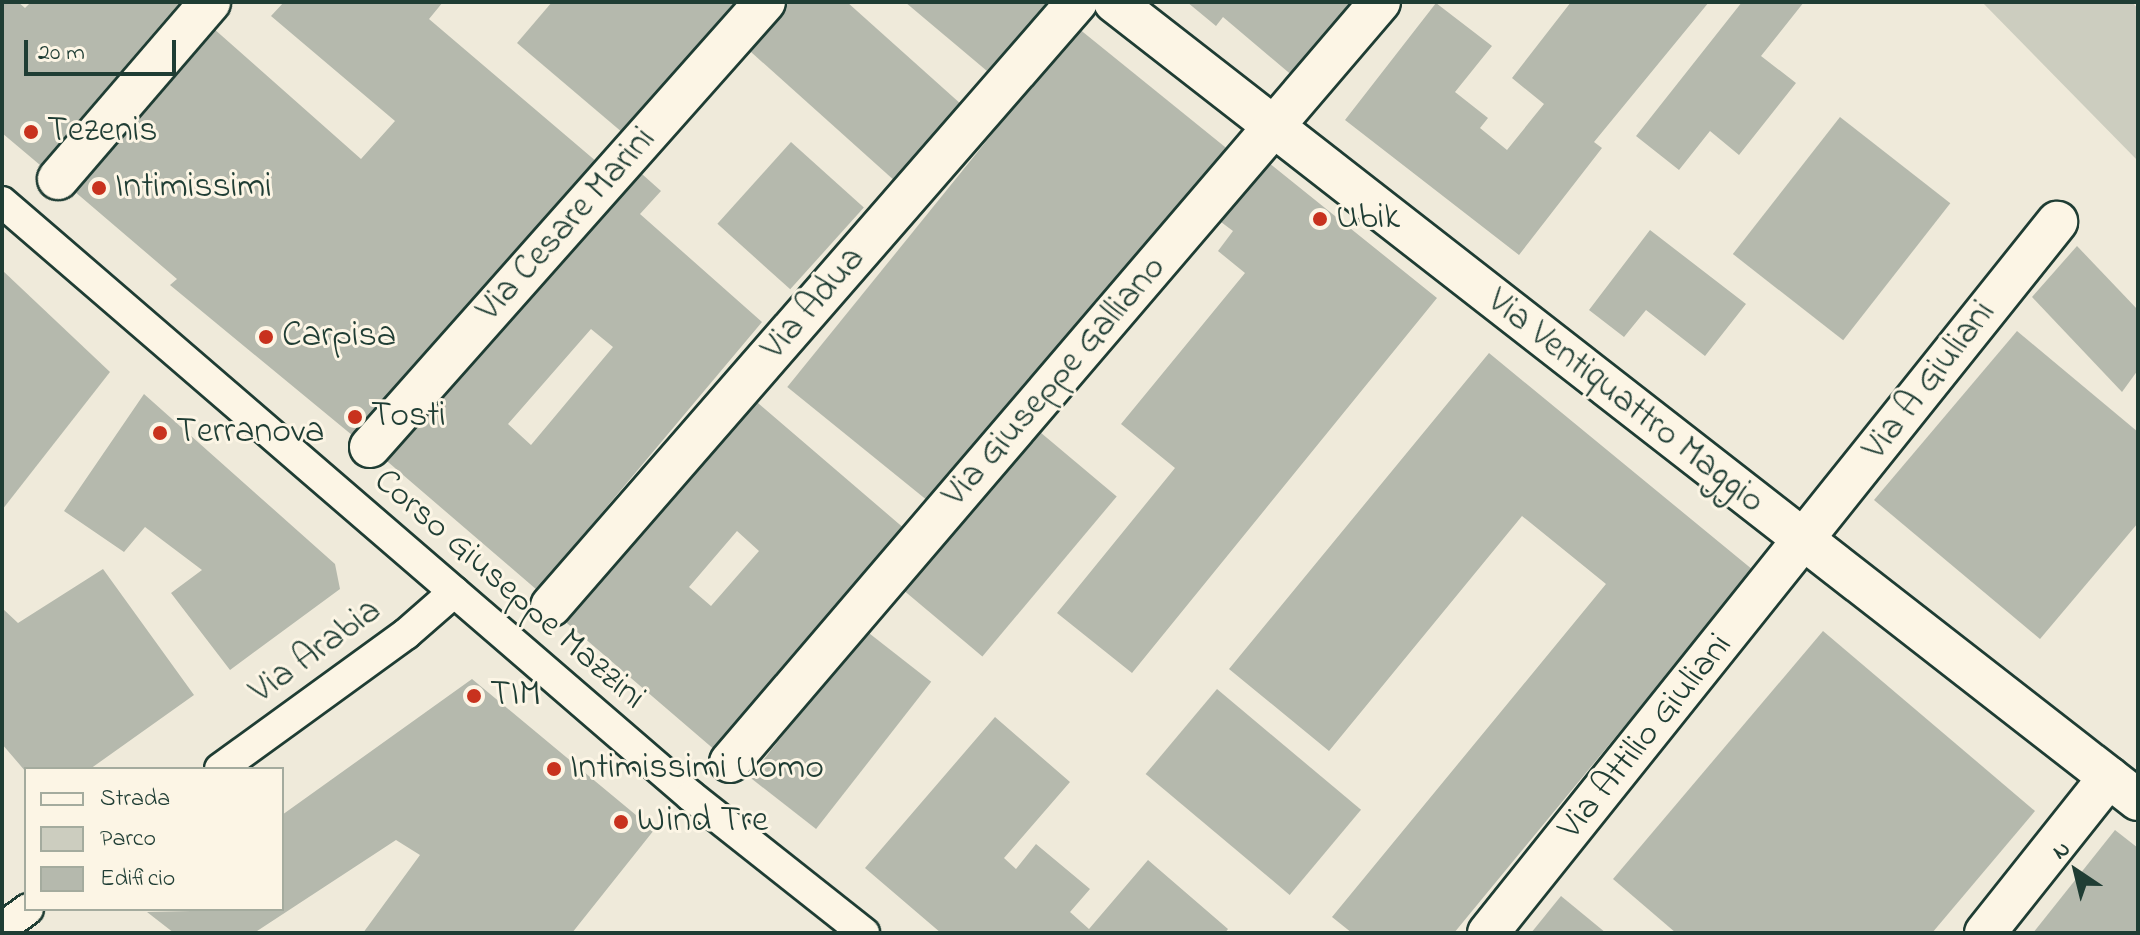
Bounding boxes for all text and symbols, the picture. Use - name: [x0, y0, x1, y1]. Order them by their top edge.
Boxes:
- scale bar: [28, 24, 180, 74]
- text: 20 m: [38, 36, 85, 71]
- place label: Tezenis: [47, 110, 158, 154]
- street label: Via Cesare Marini: [468, 119, 666, 331]
- marker: Tezenis: [22, 123, 40, 141]
- place label: Intimissimi: [115, 166, 272, 210]
- marker: Intimissimi: [90, 179, 108, 197]
- place label: Ubik: [1336, 197, 1400, 241]
- marker: Ubik: [1311, 210, 1329, 228]
- street label: Via Adua: [753, 239, 875, 369]
- street label: Via Giuseppe Galliano: [934, 248, 1176, 516]
- street label: Via Ventiquattro Maggio: [1478, 280, 1772, 524]
- street label: Via A Giuliani: [1854, 293, 2006, 469]
- place label: Carpisa: [282, 315, 396, 359]
- marker: Carpisa: [257, 328, 275, 346]
- place label: Tosti: [371, 395, 446, 439]
- marker: Tosti: [346, 408, 364, 426]
- place label: Terranova: [176, 411, 324, 455]
- marker: Terranova: [151, 424, 169, 442]
- street label: Corso Giuseppe Mazzini: [364, 460, 654, 720]
- street label: Via Arabia: [242, 590, 390, 714]
- street label: Via Attilio Giuliani: [1550, 625, 1742, 849]
- place label: TIM: [490, 674, 541, 718]
- marker: TIM: [465, 687, 483, 705]
- place label: Intimissimi Uomo: [570, 747, 824, 791]
- marker: Intimissimi Uomo: [545, 760, 563, 778]
- legend: [24, 767, 284, 911]
- text: Strada: [100, 782, 170, 817]
- place label: Wind Tre: [637, 800, 768, 844]
- marker: Wind Tre: [612, 813, 630, 831]
- text: Parco: [100, 822, 156, 857]
- north arrow: [2036, 831, 2116, 911]
- text: N: [2047, 834, 2077, 869]
- text: Edificio: [100, 862, 175, 897]

